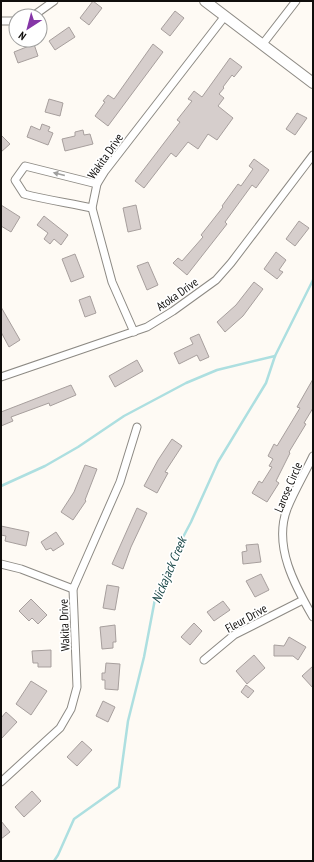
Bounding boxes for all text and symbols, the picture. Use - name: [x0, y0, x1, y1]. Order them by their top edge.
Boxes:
- north arrow: [8, 8, 48, 48]
- text: N: [16, 29, 29, 44]
- street label: Wakita Drive: [84, 130, 126, 182]
- one-way arrow: [53, 171, 65, 177]
- street label: Atoka Drive: [153, 274, 201, 314]
- street label: Larose Circle: [271, 460, 305, 514]
- water label: Nickajack Creek: [148, 533, 191, 605]
- street label: Wakita Drive: [56, 599, 72, 651]
- street label: Fleur Drive: [222, 600, 270, 636]

